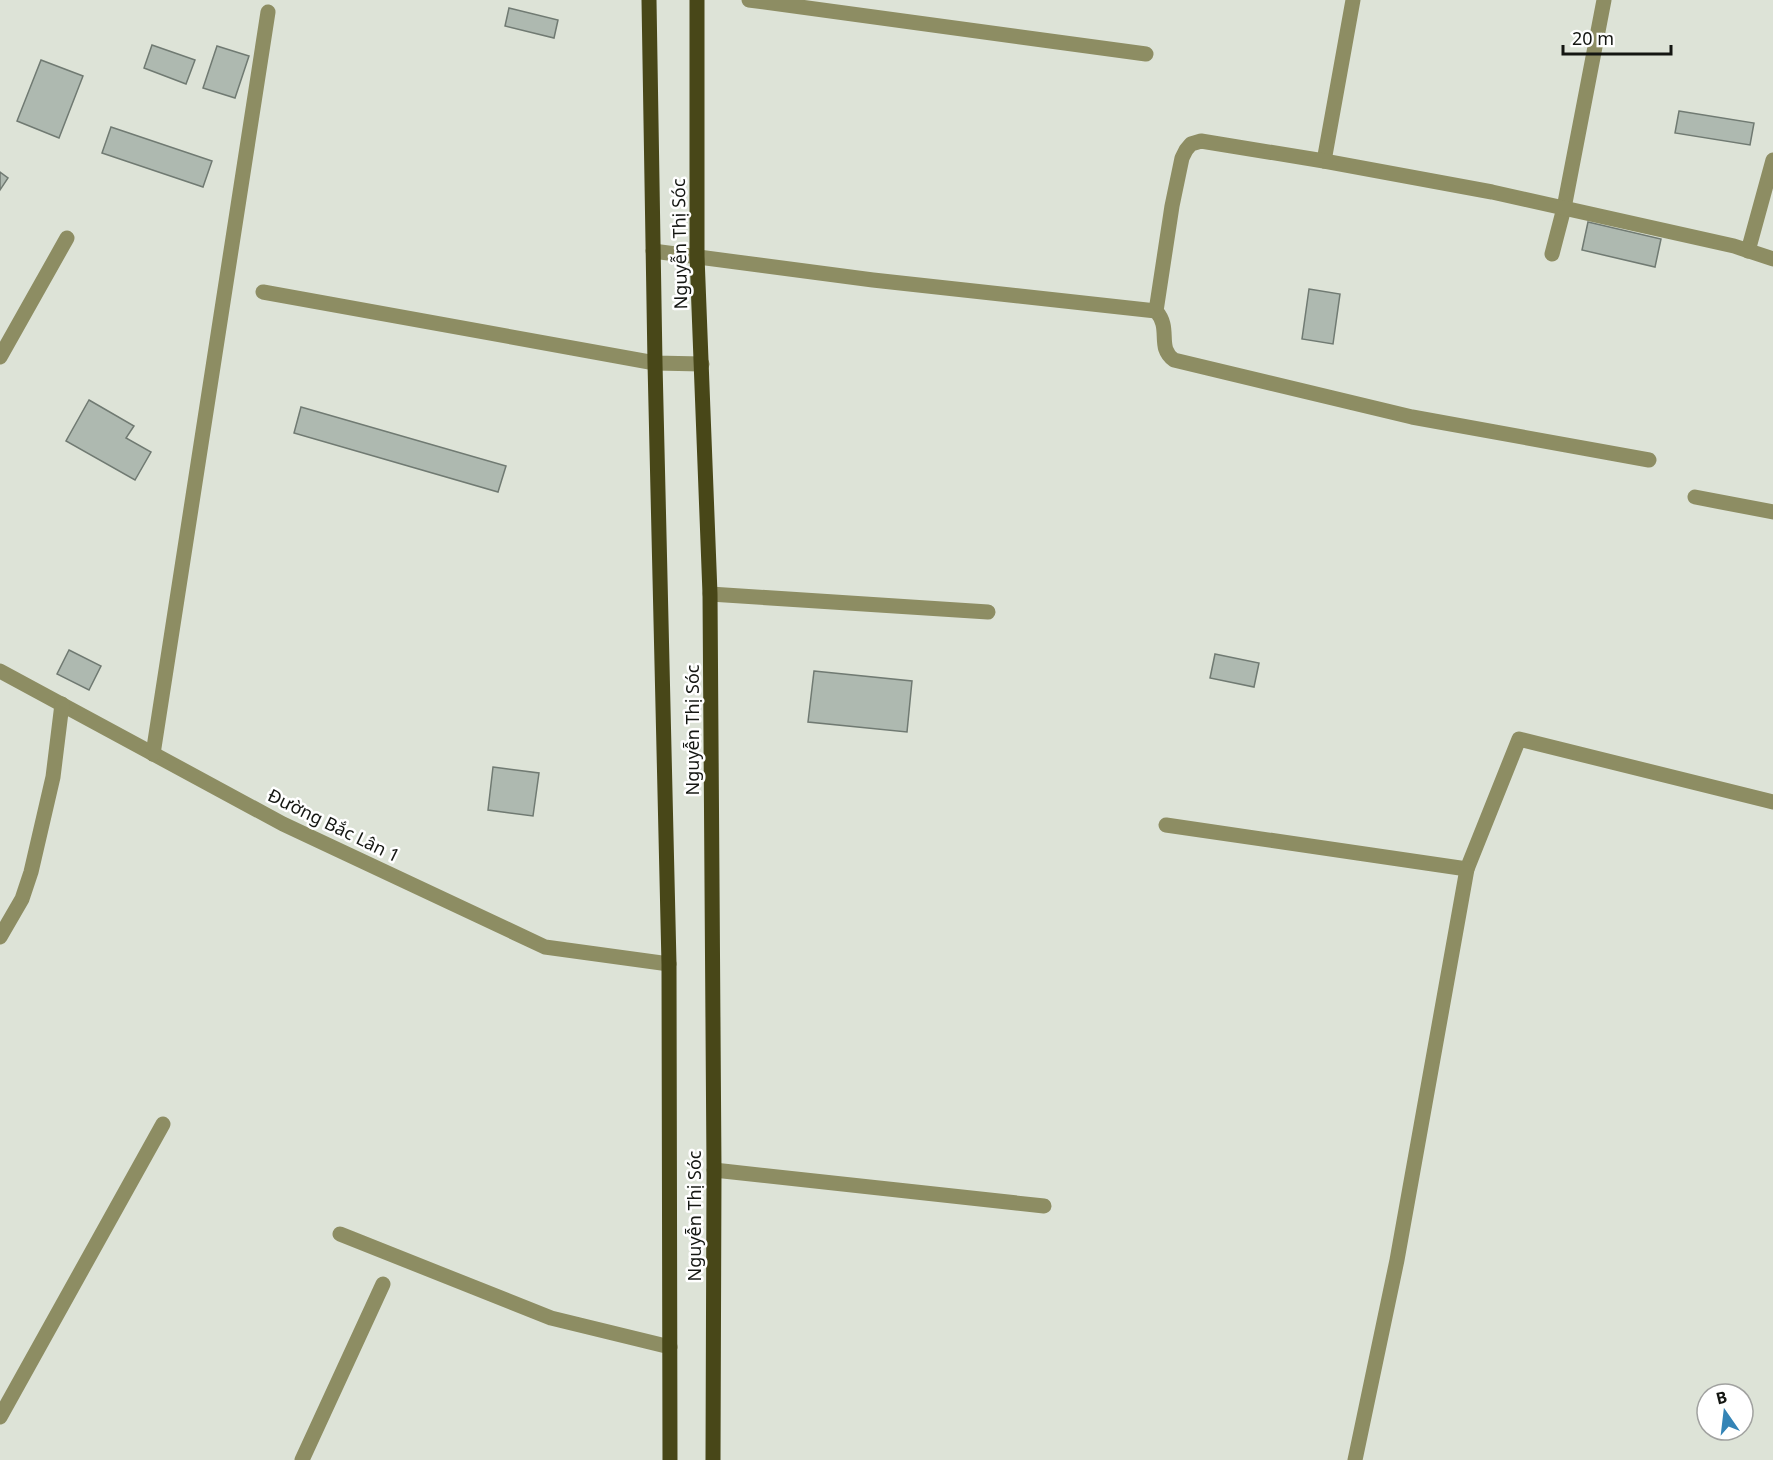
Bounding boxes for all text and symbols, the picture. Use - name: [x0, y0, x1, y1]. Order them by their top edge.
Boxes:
- scale bar: [1563, 18, 1671, 56]
- text: 20 m: [1572, 26, 1614, 50]
- street label: Nguyễn Thị Sóc: [666, 178, 692, 310]
- street label: Nguyễn Thị Sóc: [680, 664, 704, 795]
- street label: Đường Bắc Lân 1: [264, 783, 404, 867]
- street label: Nguyễn Thị Sóc: [682, 1150, 706, 1281]
- north arrow: [1695, 1382, 1755, 1442]
- text: B: [1714, 1385, 1729, 1409]

